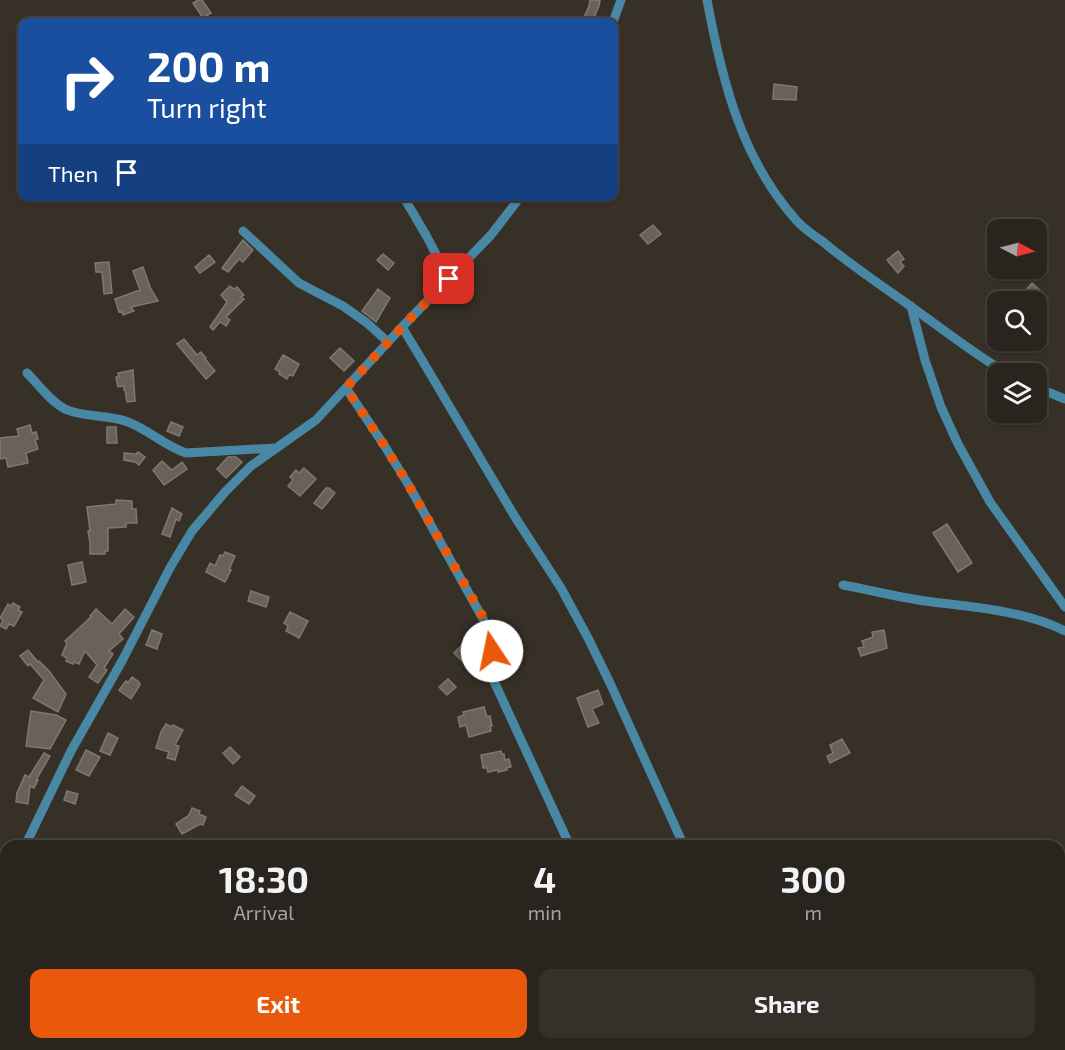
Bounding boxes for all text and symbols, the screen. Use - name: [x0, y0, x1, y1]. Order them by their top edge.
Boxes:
- text: 200 m: [147, 40, 270, 90]
- icon: right: [48, 42, 126, 120]
- text: Turn right: [147, 91, 267, 123]
- icon: arrive: [110, 156, 143, 189]
- text: Then: [48, 160, 98, 186]
- north arrow: [987, 219, 1047, 279]
- map controls: [987, 219, 1047, 423]
- pin: [423, 253, 474, 304]
- icon: arrive: [432, 262, 465, 295]
- button: search: [987, 291, 1047, 351]
- button: layers: [987, 363, 1047, 423]
- position arrow: [460, 619, 524, 683]
- text: 18:30: [219, 857, 309, 900]
- text: 4: [533, 857, 556, 900]
- text: 300: [780, 857, 846, 900]
- text: Arrival: [233, 900, 294, 924]
- text: min: [528, 900, 562, 924]
- text: m: [805, 900, 822, 924]
- button: Exit: [30, 969, 527, 1038]
- button: Share: [539, 969, 1035, 1038]

